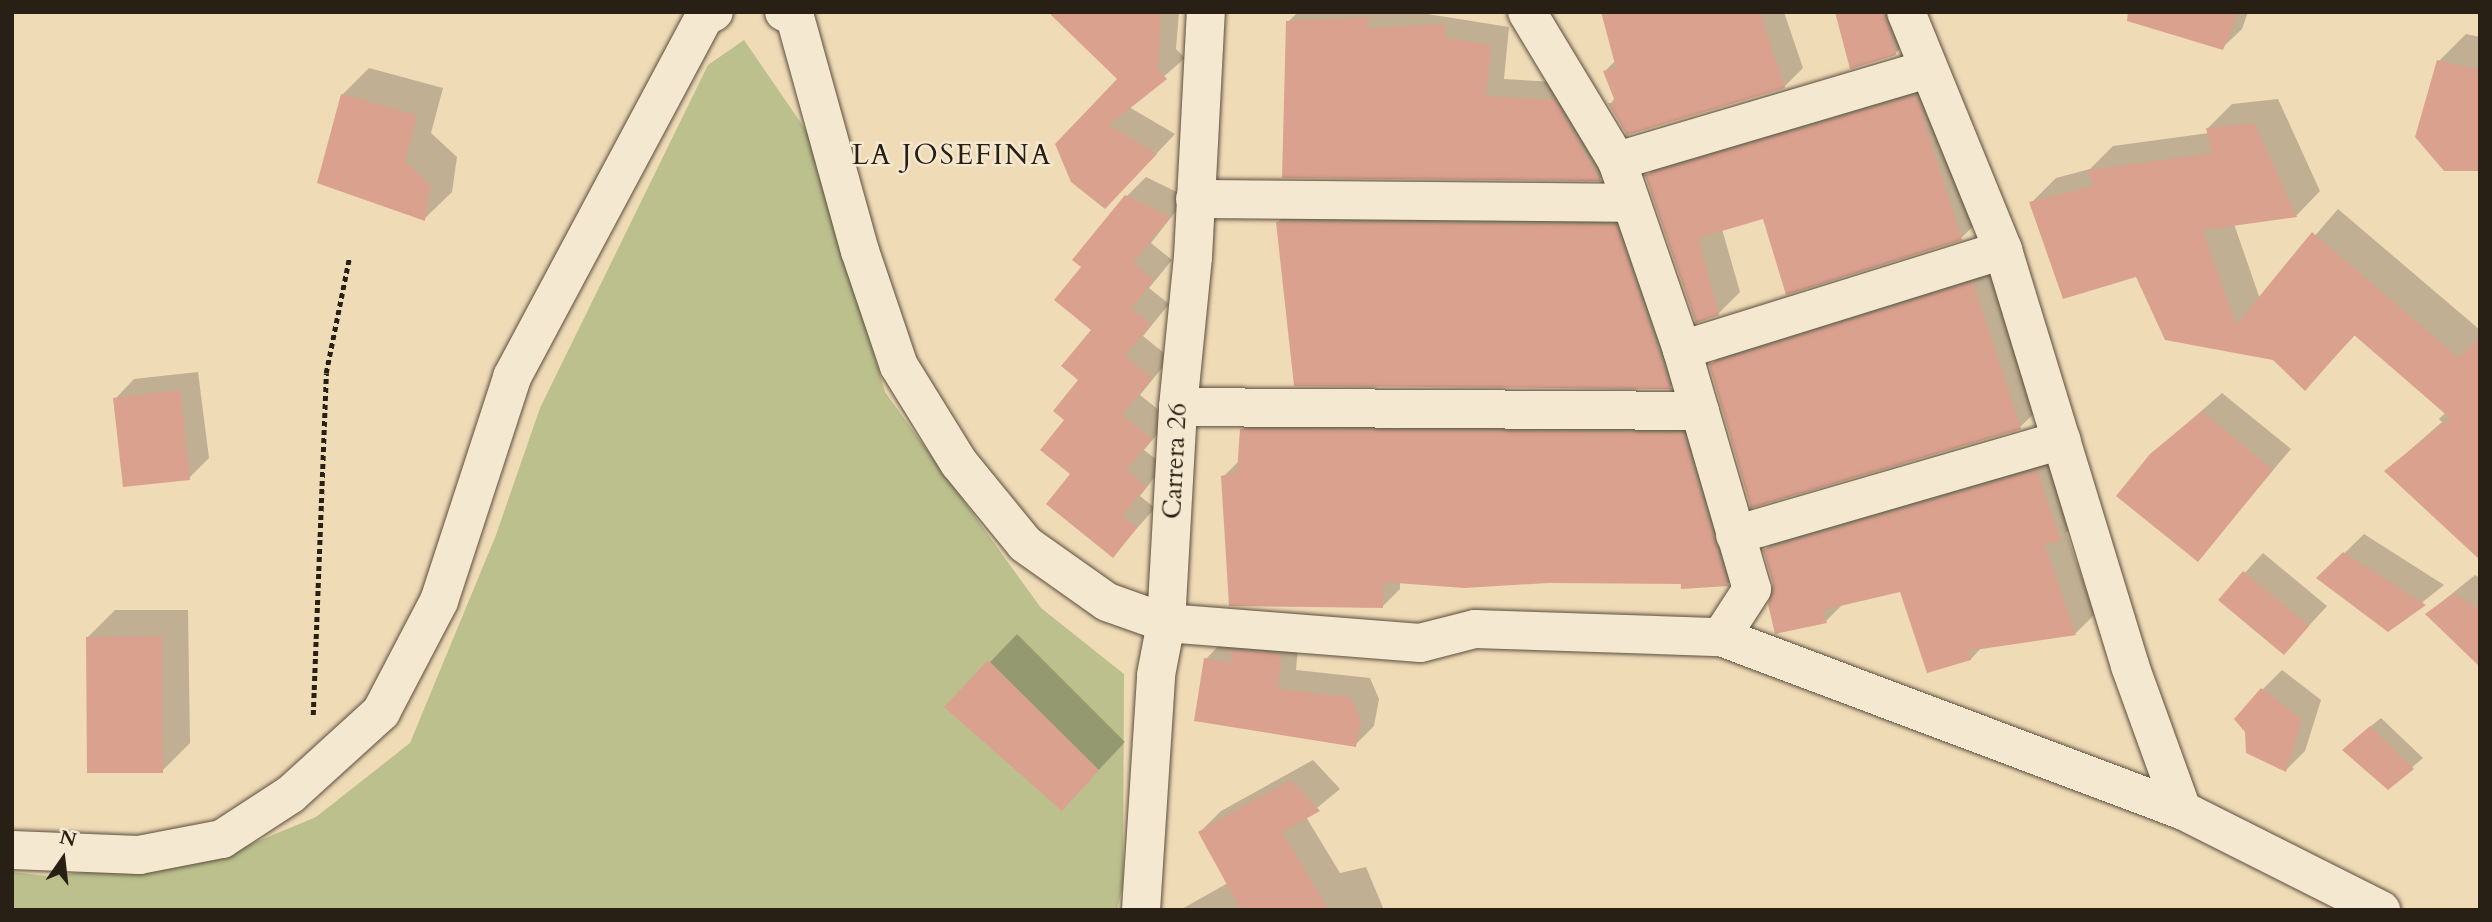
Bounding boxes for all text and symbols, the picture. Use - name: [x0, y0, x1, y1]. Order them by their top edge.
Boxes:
- district label: LA JOSEFINA: [853, 138, 1051, 172]
- street label: Carrera 26: [1156, 402, 1194, 520]
- north arrow: [28, 824, 98, 894]
- text: N: [57, 824, 79, 853]

